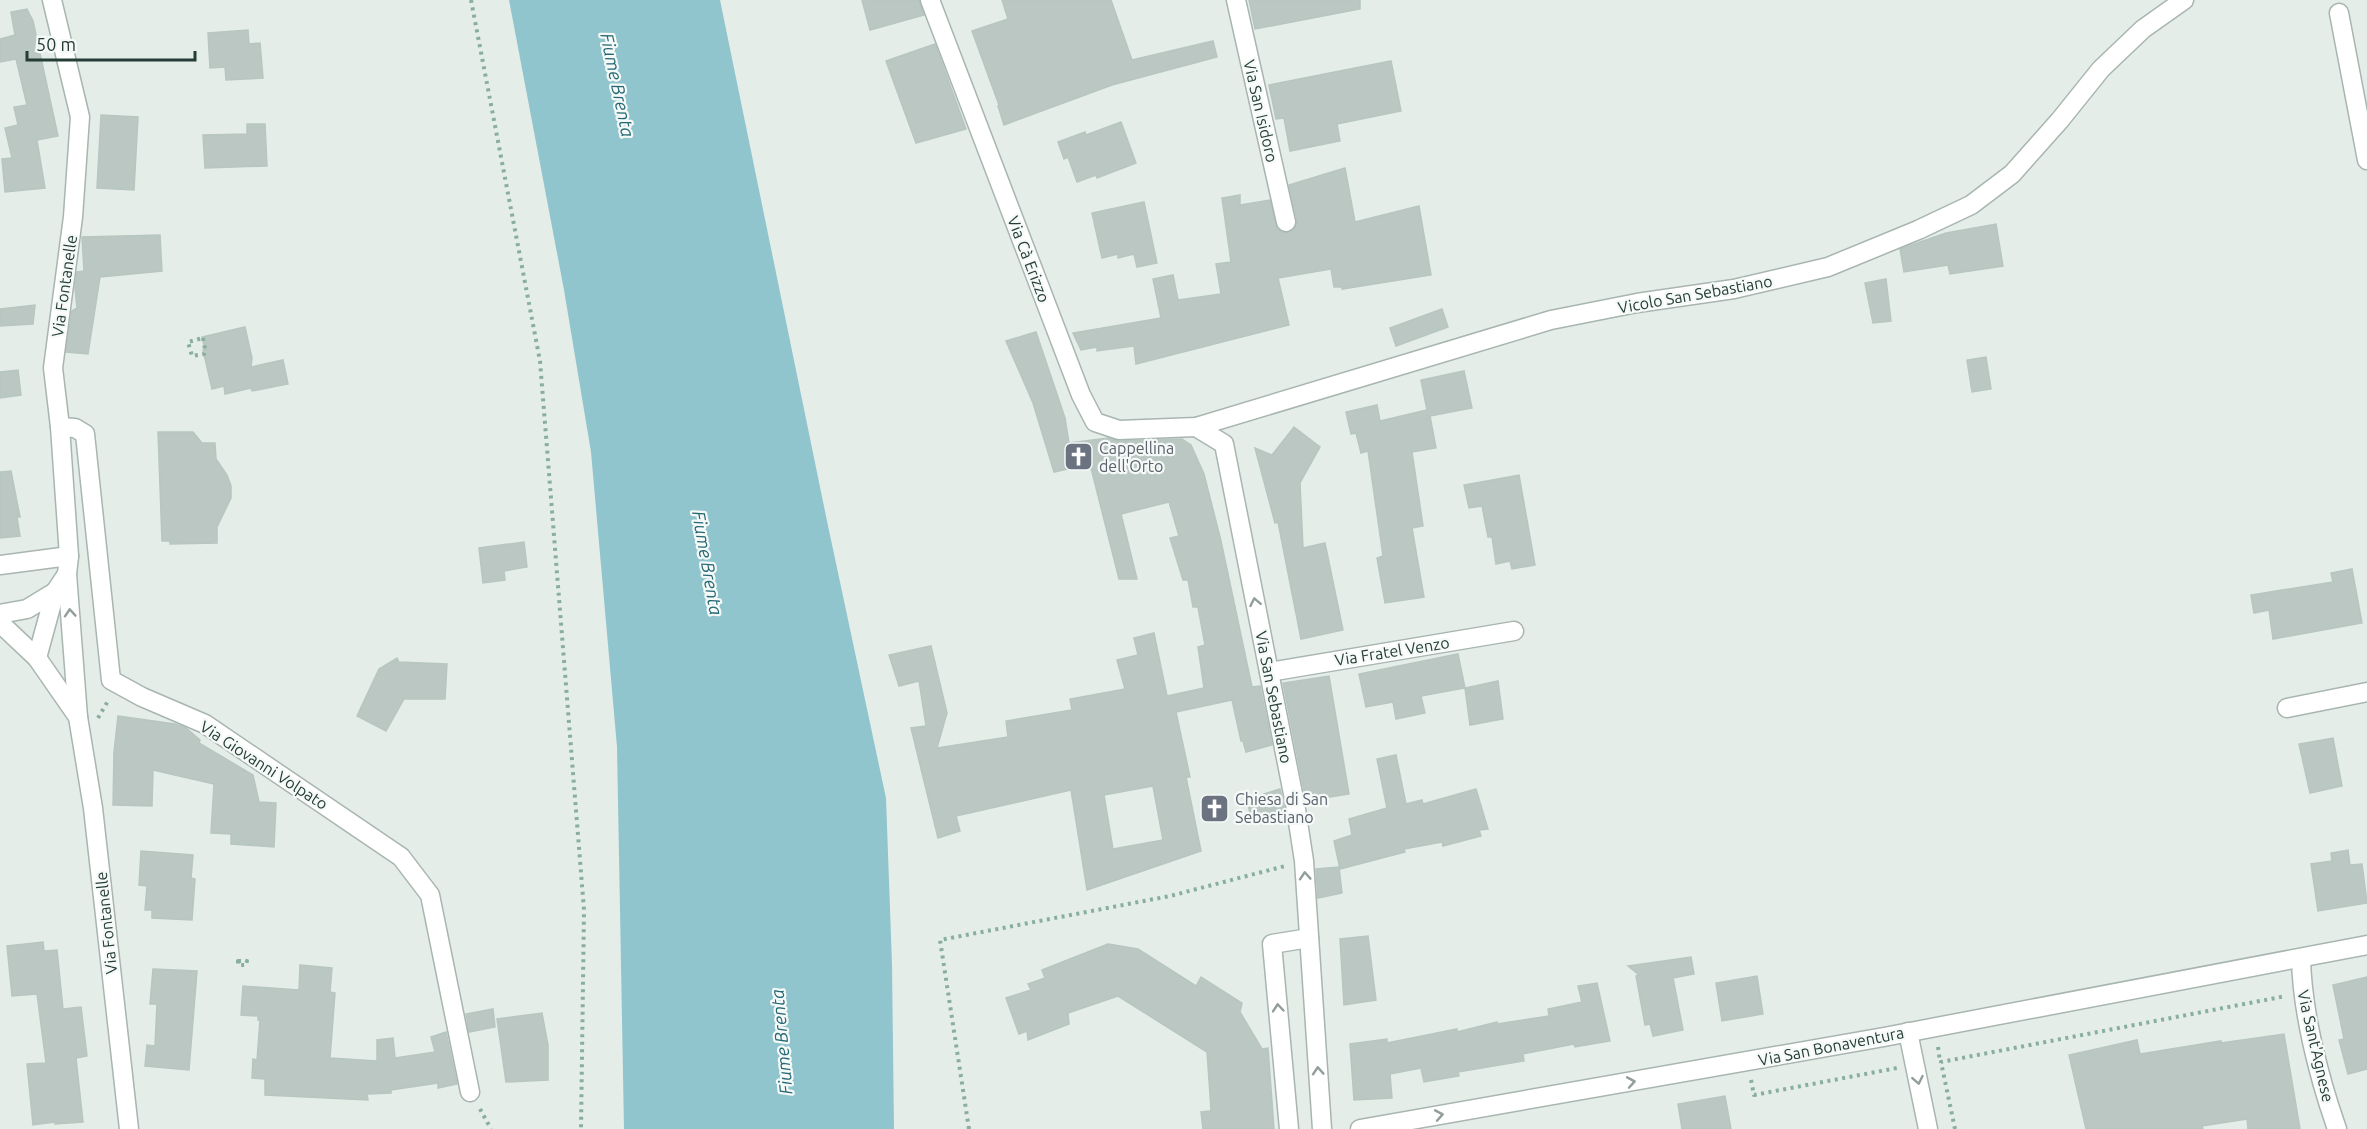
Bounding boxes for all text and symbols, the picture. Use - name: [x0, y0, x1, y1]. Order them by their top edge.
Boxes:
- scale bar: [27, 24, 195, 62]
- water label: Fiume Brenta: [597, 31, 639, 139]
- text: 50 m: [36, 34, 76, 54]
- street label: Via San Isidoro: [1240, 58, 1282, 164]
- street label: Via Cà Erizzo: [1004, 213, 1054, 305]
- street label: Via Fontanelle: [48, 234, 80, 338]
- street label: Vicolo San Sebastiano: [1616, 272, 1774, 316]
- place label: Cappellina dell'Orto: [1099, 439, 1174, 475]
- church icon: Cappellina dell'Orto: [1062, 441, 1094, 473]
- water label: Fiume Brenta: [689, 509, 727, 617]
- one-way arrow: [1249, 597, 1262, 607]
- one-way arrow: [64, 608, 77, 617]
- street label: Via San Sebastiano: [1252, 629, 1296, 765]
- street label: Via Fratel Venzo: [1333, 633, 1451, 669]
- street label: Via Giovanni Volpato: [197, 717, 331, 813]
- place label: Chiesa di San Sebastiano: [1235, 790, 1328, 826]
- church icon: Chiesa di San Sebastiano: [1198, 792, 1230, 824]
- street label: Via Fontanelle: [92, 871, 120, 975]
- one-way arrow: [1298, 872, 1311, 881]
- water label: Fiume Brenta: [766, 988, 796, 1096]
- street label: Via Sant'Agnese: [2294, 988, 2338, 1104]
- one-way arrow: [1272, 1003, 1285, 1013]
- street label: Via San Bonaventura: [1757, 1023, 1905, 1069]
- one-way arrow: [1312, 1066, 1325, 1075]
- one-way arrow: [1911, 1075, 1924, 1085]
- one-way arrow: [1626, 1076, 1636, 1089]
- one-way arrow: [1434, 1110, 1443, 1122]

